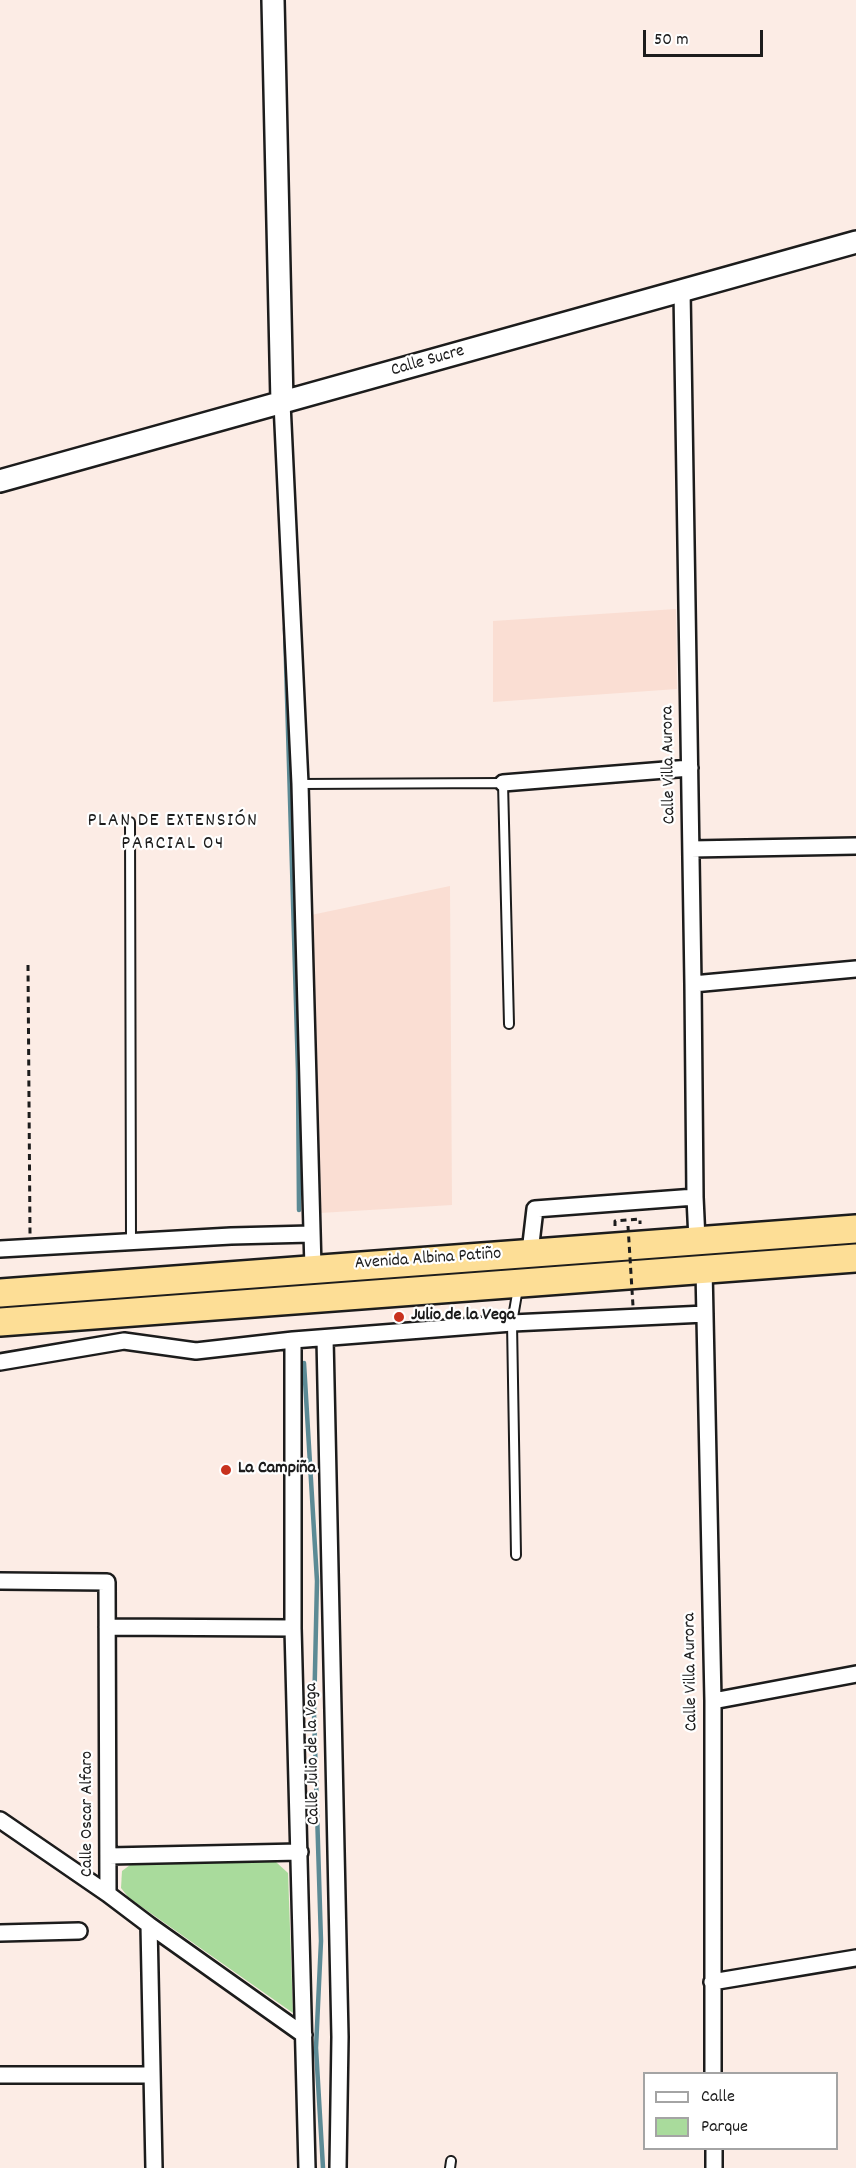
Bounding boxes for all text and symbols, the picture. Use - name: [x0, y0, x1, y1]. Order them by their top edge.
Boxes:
- scale bar: [646, 18, 766, 56]
- text: 50 m: [654, 28, 689, 53]
- street label: Calle Sucre: [389, 341, 467, 383]
- street label: Calle Villa Aurora: [658, 706, 682, 824]
- district label: PLAN DE EXTENSIÓN PARCIAL 04: [88, 810, 258, 857]
- street label: Avenida Albina Patiño: [354, 1244, 502, 1276]
- place label: Julio de la Vega: [411, 1306, 515, 1328]
- marker: Julio de la Vega: [392, 1310, 406, 1324]
- place label: La Campiña: [238, 1459, 316, 1481]
- marker: La Campiña: [219, 1463, 233, 1477]
- street label: Calle Villa Aurora: [680, 1613, 704, 1731]
- street label: Calle Julio de la Vega: [302, 1683, 326, 1825]
- street label: Calle Oscar Alfaro: [78, 1751, 100, 1877]
- legend: [643, 2072, 838, 2150]
- text: Calle: [701, 2085, 735, 2110]
- text: Parque: [701, 2115, 748, 2140]

